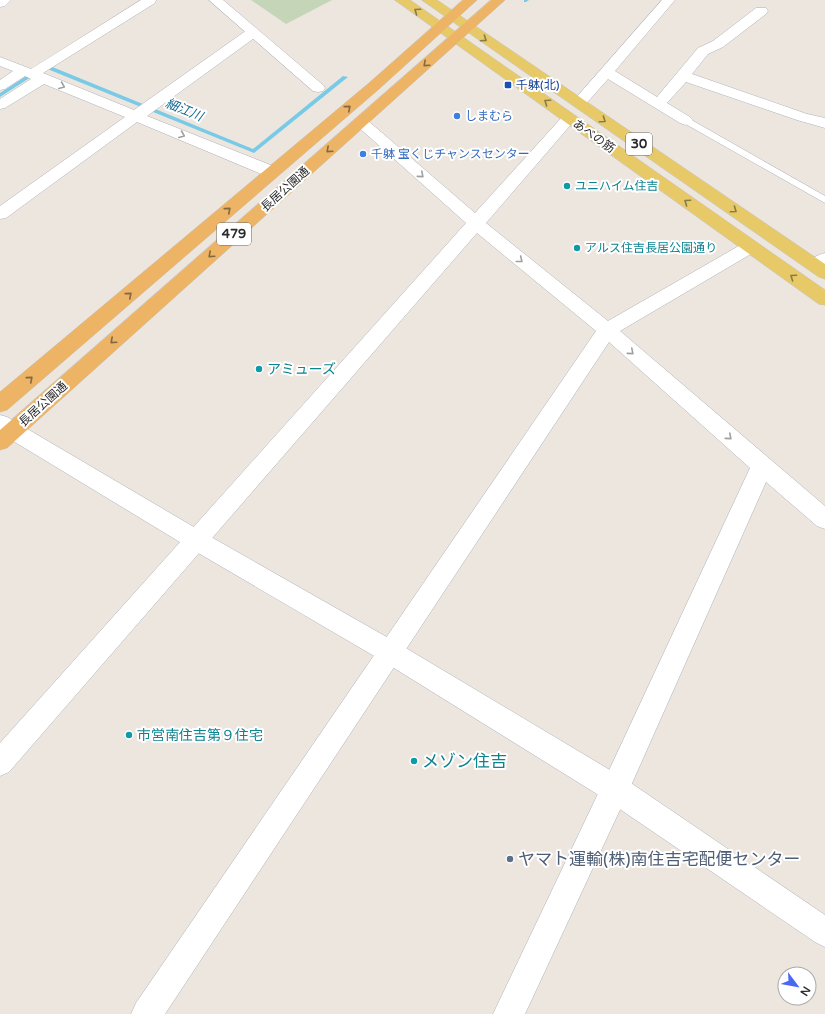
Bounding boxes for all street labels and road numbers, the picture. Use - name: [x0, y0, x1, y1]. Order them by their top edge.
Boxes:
- street label: あべの筋: [570, 116, 618, 156]
- road number: 30: [626, 133, 652, 155]
- street label: 長居公園通: [258, 164, 312, 214]
- road number: 479: [217, 223, 251, 245]
- street label: 長居公園通: [16, 379, 70, 429]

